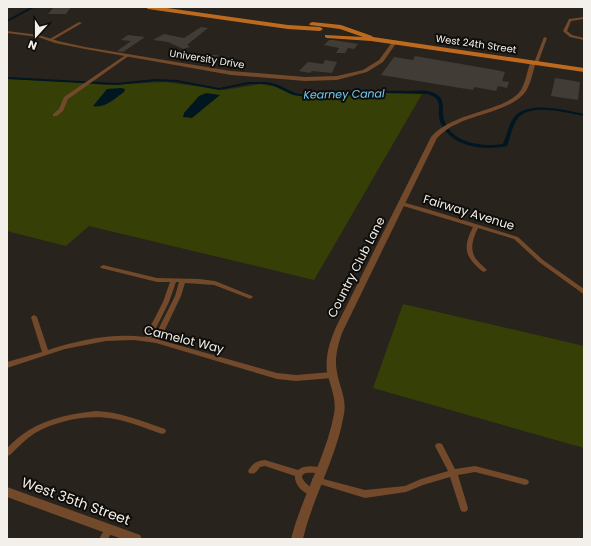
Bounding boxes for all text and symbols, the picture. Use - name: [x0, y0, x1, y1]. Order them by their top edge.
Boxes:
- north arrow: [16, 16, 56, 56]
- street label: West 24th Street: [435, 31, 518, 57]
- text: N: [26, 36, 39, 54]
- street label: University Drive: [168, 46, 246, 72]
- water label: Kearney Canal: [303, 85, 385, 103]
- street label: Fairway Avenue: [421, 190, 517, 234]
- street label: Country Club Lane: [323, 214, 389, 320]
- street label: Camelot Way: [142, 321, 226, 357]
- street label: West 35th Street: [19, 472, 133, 530]

